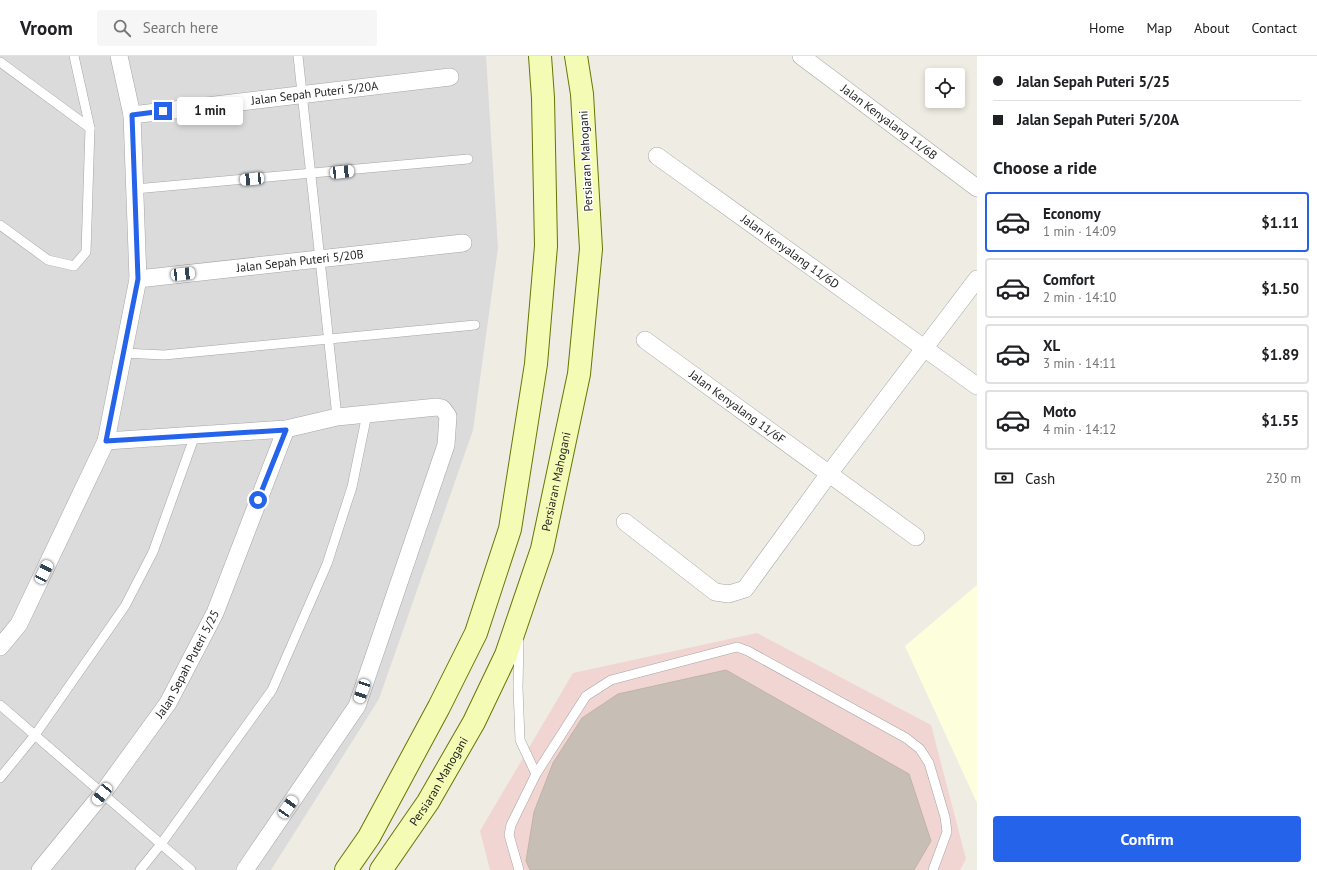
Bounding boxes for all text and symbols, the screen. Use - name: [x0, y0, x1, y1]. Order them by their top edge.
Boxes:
- search box: [97, 10, 377, 46]
- text: Vroom: [20, 16, 73, 40]
- icon: search: [111, 17, 133, 39]
- text: Search here: [143, 18, 218, 37]
- text: Home: [1089, 19, 1124, 37]
- text: Map: [1146, 19, 1172, 37]
- text: About: [1194, 19, 1230, 37]
- text: Contact: [1252, 19, 1297, 37]
- map controls: [925, 68, 965, 108]
- button: locate: [925, 68, 965, 108]
- text: Jalan Sepah Puteri 5/25: [1017, 72, 1170, 91]
- street label: Jalan Sepah Puteri 5/20A: [249, 78, 379, 108]
- street label: Jalan Kenyalang 11/6B: [837, 80, 940, 162]
- callout: 1 min: [177, 97, 243, 125]
- route end: [154, 102, 172, 120]
- text: 1 min: [194, 102, 226, 119]
- street label: Persiaran Mahogani: [575, 110, 596, 212]
- text: Jalan Sepah Puteri 5/20A: [1017, 110, 1179, 129]
- text: Choose a ride: [993, 156, 1097, 179]
- car: [329, 165, 355, 179]
- car: [240, 172, 264, 186]
- icon: car: [995, 204, 1031, 240]
- text: Economy: [1043, 204, 1101, 223]
- street label: Jalan Kenyalang 11/6D: [738, 210, 843, 292]
- text: $1.11: [1261, 213, 1299, 232]
- text: 1 min · 14:09: [1043, 223, 1116, 240]
- street label: Jalan Sepah Puteri 5/20B: [235, 246, 364, 275]
- car: [170, 267, 196, 281]
- icon: car: [995, 270, 1031, 306]
- text: Comfort: [1043, 270, 1095, 289]
- text: $1.50: [1261, 279, 1299, 298]
- text: 2 min · 14:10: [1043, 289, 1116, 306]
- icon: car: [995, 336, 1031, 372]
- text: XL: [1043, 336, 1060, 355]
- text: $1.89: [1261, 345, 1299, 364]
- text: 3 min · 14:11: [1043, 355, 1116, 372]
- street label: Jalan Kenyalang 11/6F: [686, 366, 789, 447]
- icon: car: [995, 402, 1031, 438]
- text: Moto: [1043, 402, 1076, 421]
- text: $1.55: [1261, 411, 1299, 430]
- text: 4 min · 14:12: [1043, 421, 1116, 438]
- street label: Persiaran Mahogani: [538, 430, 574, 533]
- icon: cash: [993, 467, 1015, 489]
- text: Cash: [1025, 469, 1055, 488]
- text: 230 m: [1266, 470, 1301, 487]
- route start: [249, 491, 267, 509]
- car: [33, 559, 55, 585]
- street label: Jalan Sepah Puteri 5/25: [151, 607, 222, 722]
- car: [352, 678, 372, 704]
- street label: Persiaran Mahogani: [406, 734, 471, 828]
- car: [90, 781, 114, 807]
- car: [276, 794, 300, 820]
- button: Confirm: [993, 816, 1301, 862]

